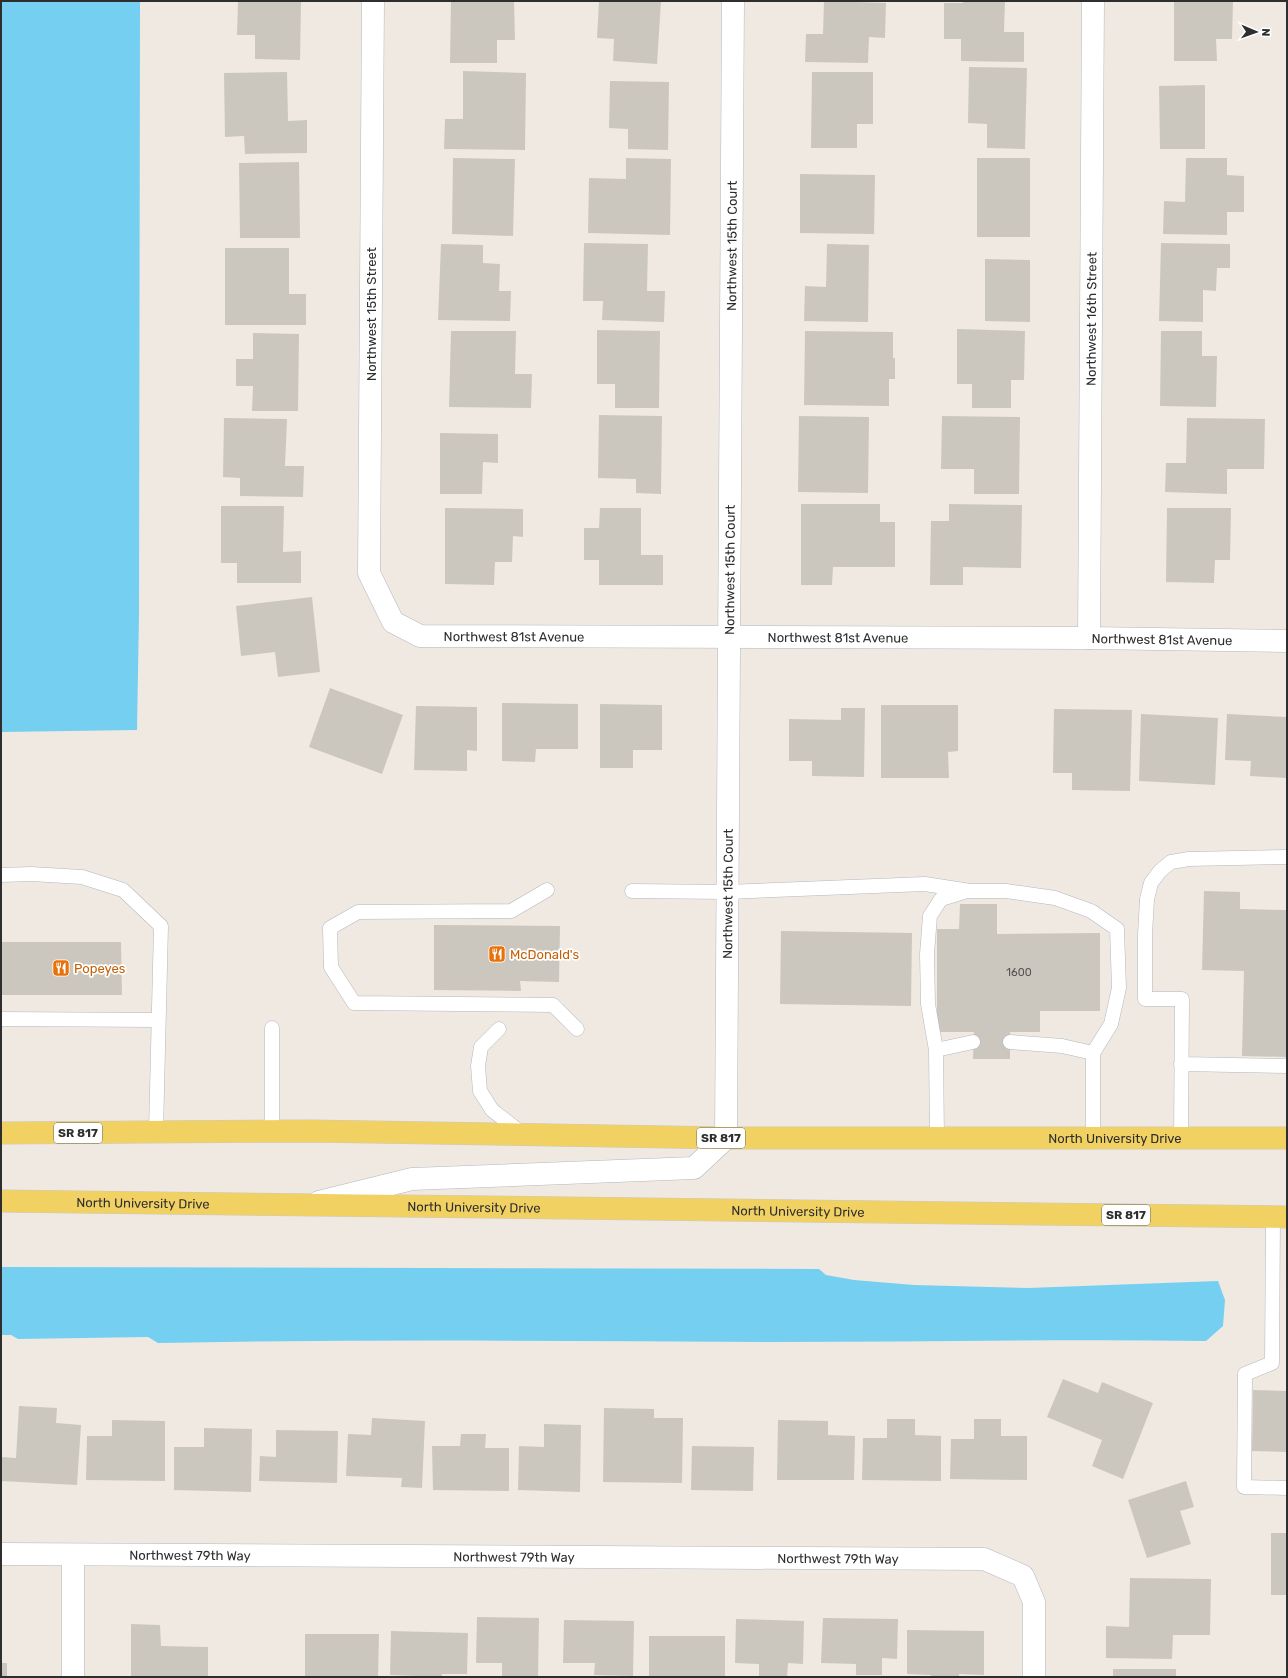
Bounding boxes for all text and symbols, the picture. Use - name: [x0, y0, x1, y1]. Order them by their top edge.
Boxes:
- north arrow: [1236, 12, 1276, 52]
- text: N: [1259, 28, 1272, 37]
- street label: Northwest 15th Court: [724, 181, 740, 311]
- street label: Northwest 15th Street: [364, 247, 379, 381]
- street label: Northwest 16th Street: [1084, 252, 1099, 386]
- street label: Northwest 15th Court: [722, 505, 738, 635]
- street label: Northwest 81st Avenue: [444, 629, 584, 644]
- street label: Northwest 81st Avenue: [768, 630, 908, 645]
- street label: Northwest 81st Avenue: [1091, 631, 1233, 648]
- street label: Northwest 15th Court: [720, 829, 736, 959]
- restaurant icon: McDonald's: [487, 944, 507, 964]
- place label: McDonald's: [510, 947, 579, 962]
- restaurant icon: Popeyes: [51, 958, 71, 978]
- place label: Popeyes: [74, 961, 126, 976]
- house number: 1600: [1006, 966, 1032, 979]
- road number: SR 817: [54, 1123, 102, 1143]
- road number: SR 817: [697, 1128, 745, 1148]
- street label: North University Drive: [1048, 1131, 1182, 1146]
- street label: North University Drive: [76, 1195, 210, 1212]
- street label: North University Drive: [407, 1199, 541, 1216]
- street label: North University Drive: [731, 1203, 865, 1220]
- road number: SR 817: [1102, 1205, 1150, 1225]
- street label: Northwest 79th Way: [129, 1548, 251, 1563]
- street label: Northwest 79th Way: [453, 1549, 575, 1565]
- street label: Northwest 79th Way: [777, 1551, 899, 1567]

